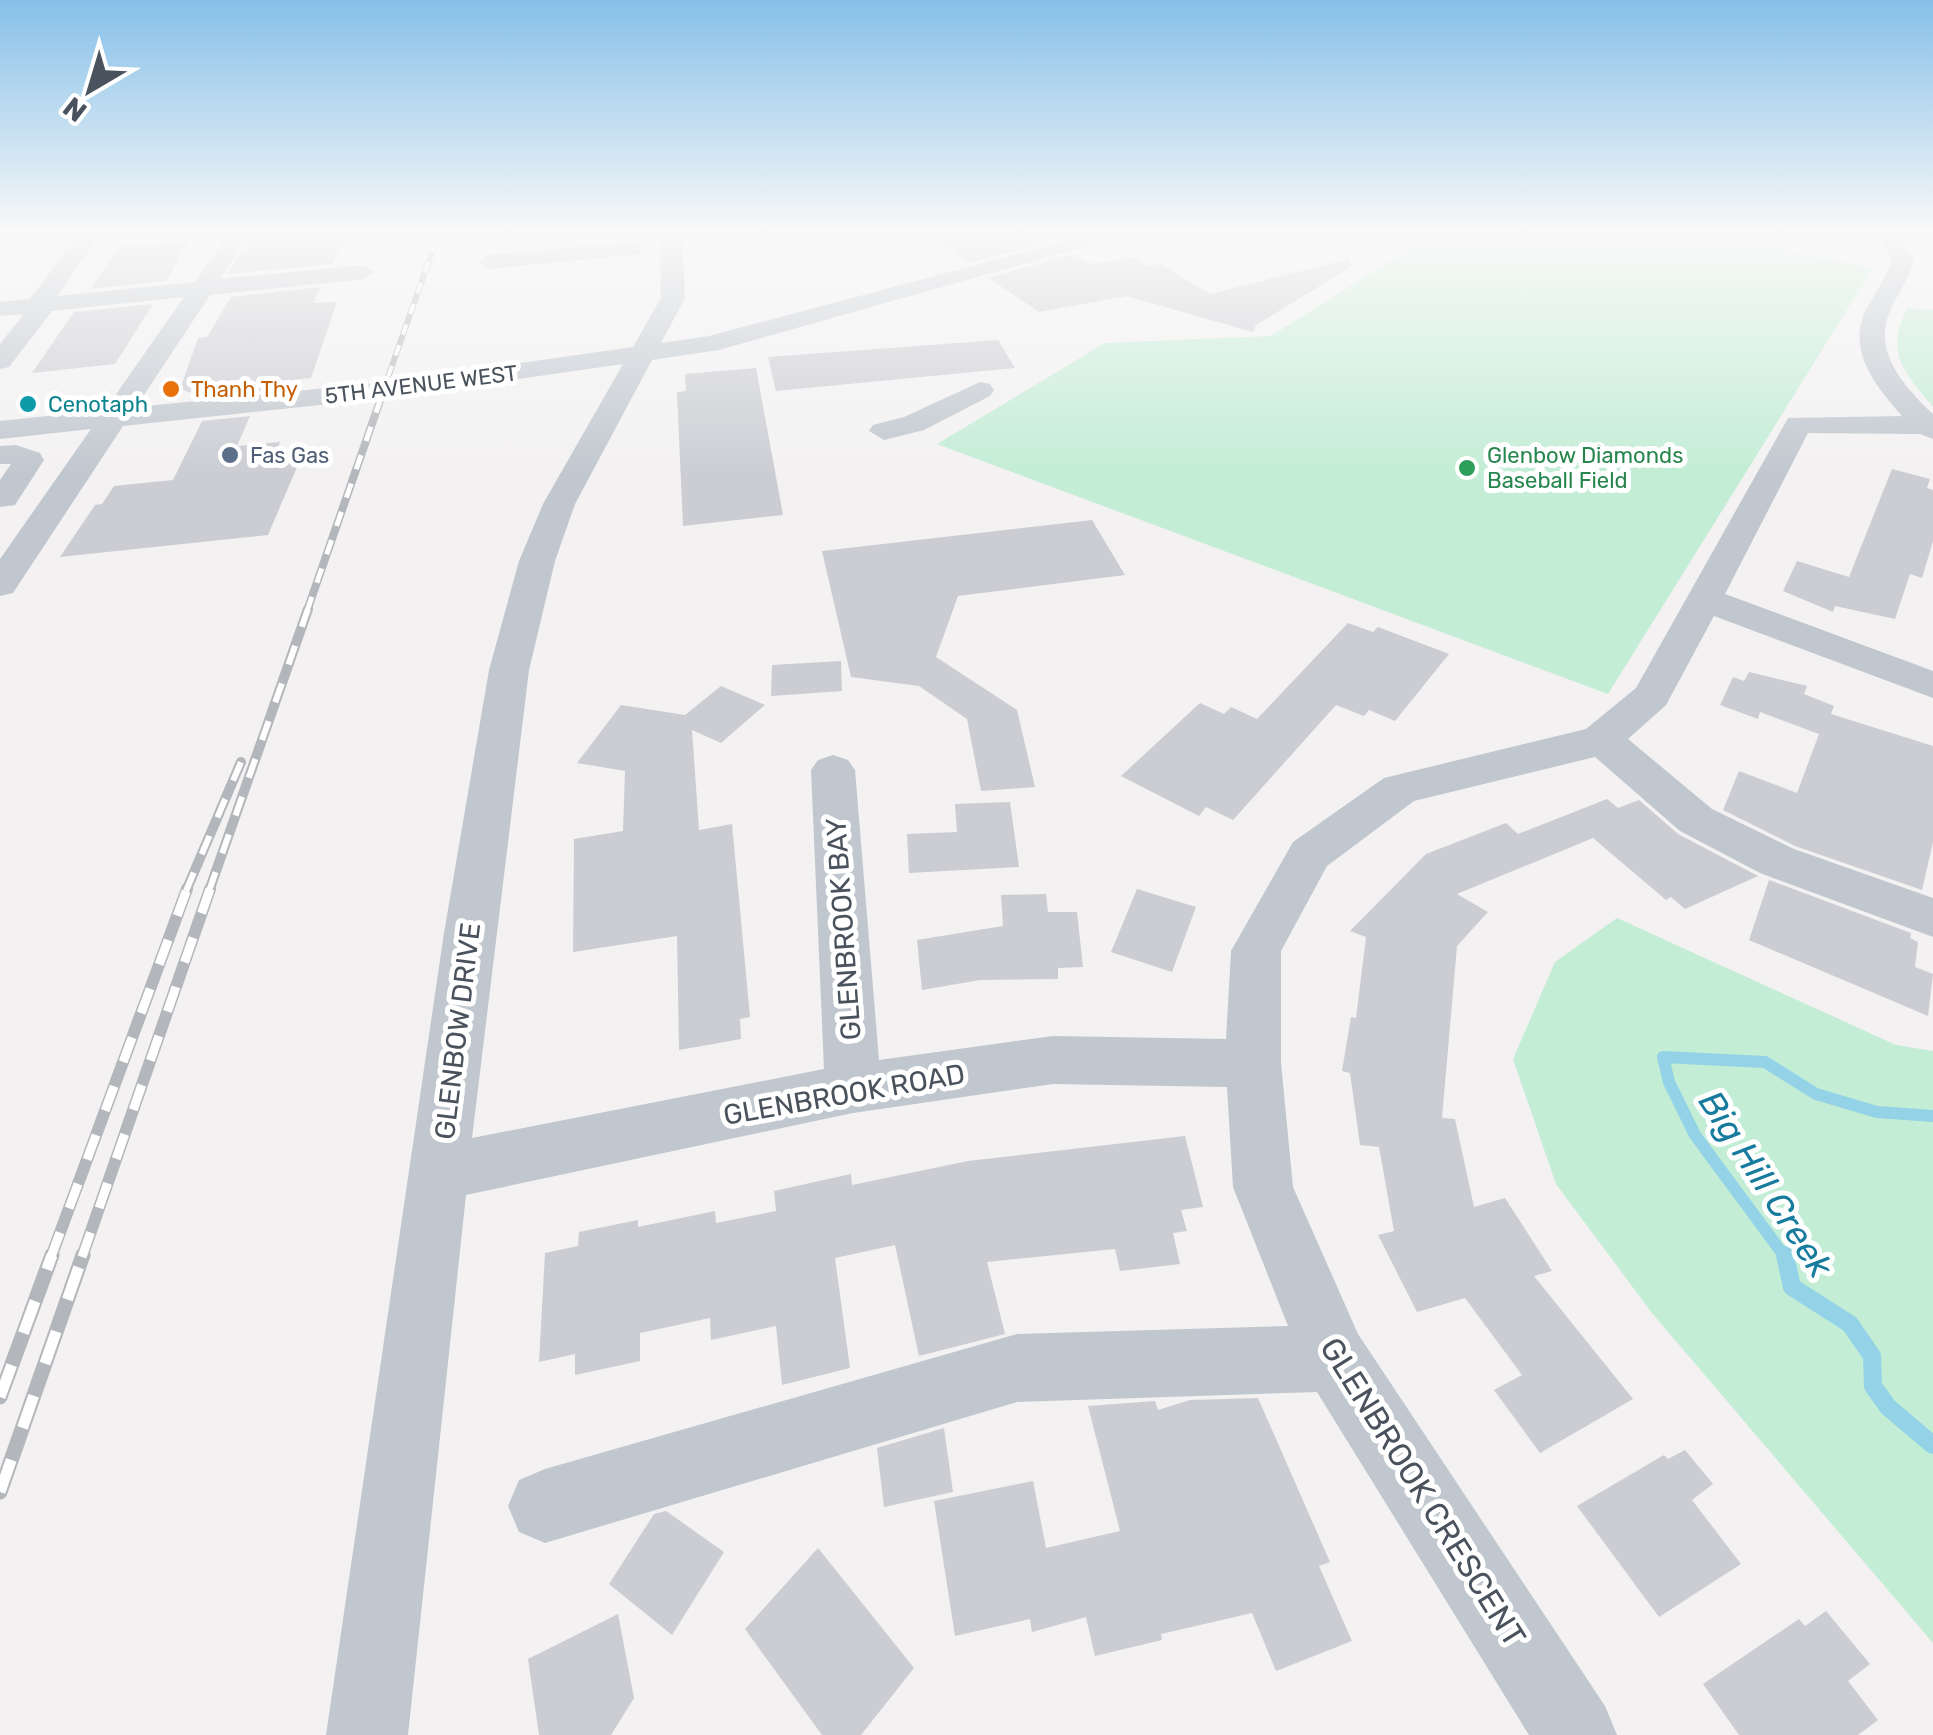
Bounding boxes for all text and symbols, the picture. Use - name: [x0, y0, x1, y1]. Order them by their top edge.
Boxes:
- north arrow: [40, 40, 140, 140]
- text: N: [57, 90, 93, 129]
- street label: 5TH AVENUE WEST: [323, 359, 519, 410]
- place label: Thanh Thy: [191, 376, 298, 403]
- marker: Thanh Thy: [160, 378, 182, 400]
- place label: Cenotaph: [48, 391, 148, 418]
- marker: Cenotaph: [17, 393, 39, 415]
- place label: Fas Gas: [250, 442, 329, 469]
- place label: Glenbow Diamonds Baseball Field: [1487, 442, 1683, 494]
- marker: Fas Gas: [219, 444, 241, 466]
- marker: Glenbow Diamonds Baseball Field: [1456, 457, 1478, 479]
- street label: GLENBROOK BAY: [819, 817, 868, 1041]
- street label: GLENBOW DRIVE: [428, 921, 487, 1141]
- street label: GLENBROOK ROAD: [721, 1057, 967, 1132]
- water label: Big Hill Creek: [1690, 1083, 1843, 1286]
- street label: GLENBROOK CRESCENT: [1312, 1331, 1534, 1653]

